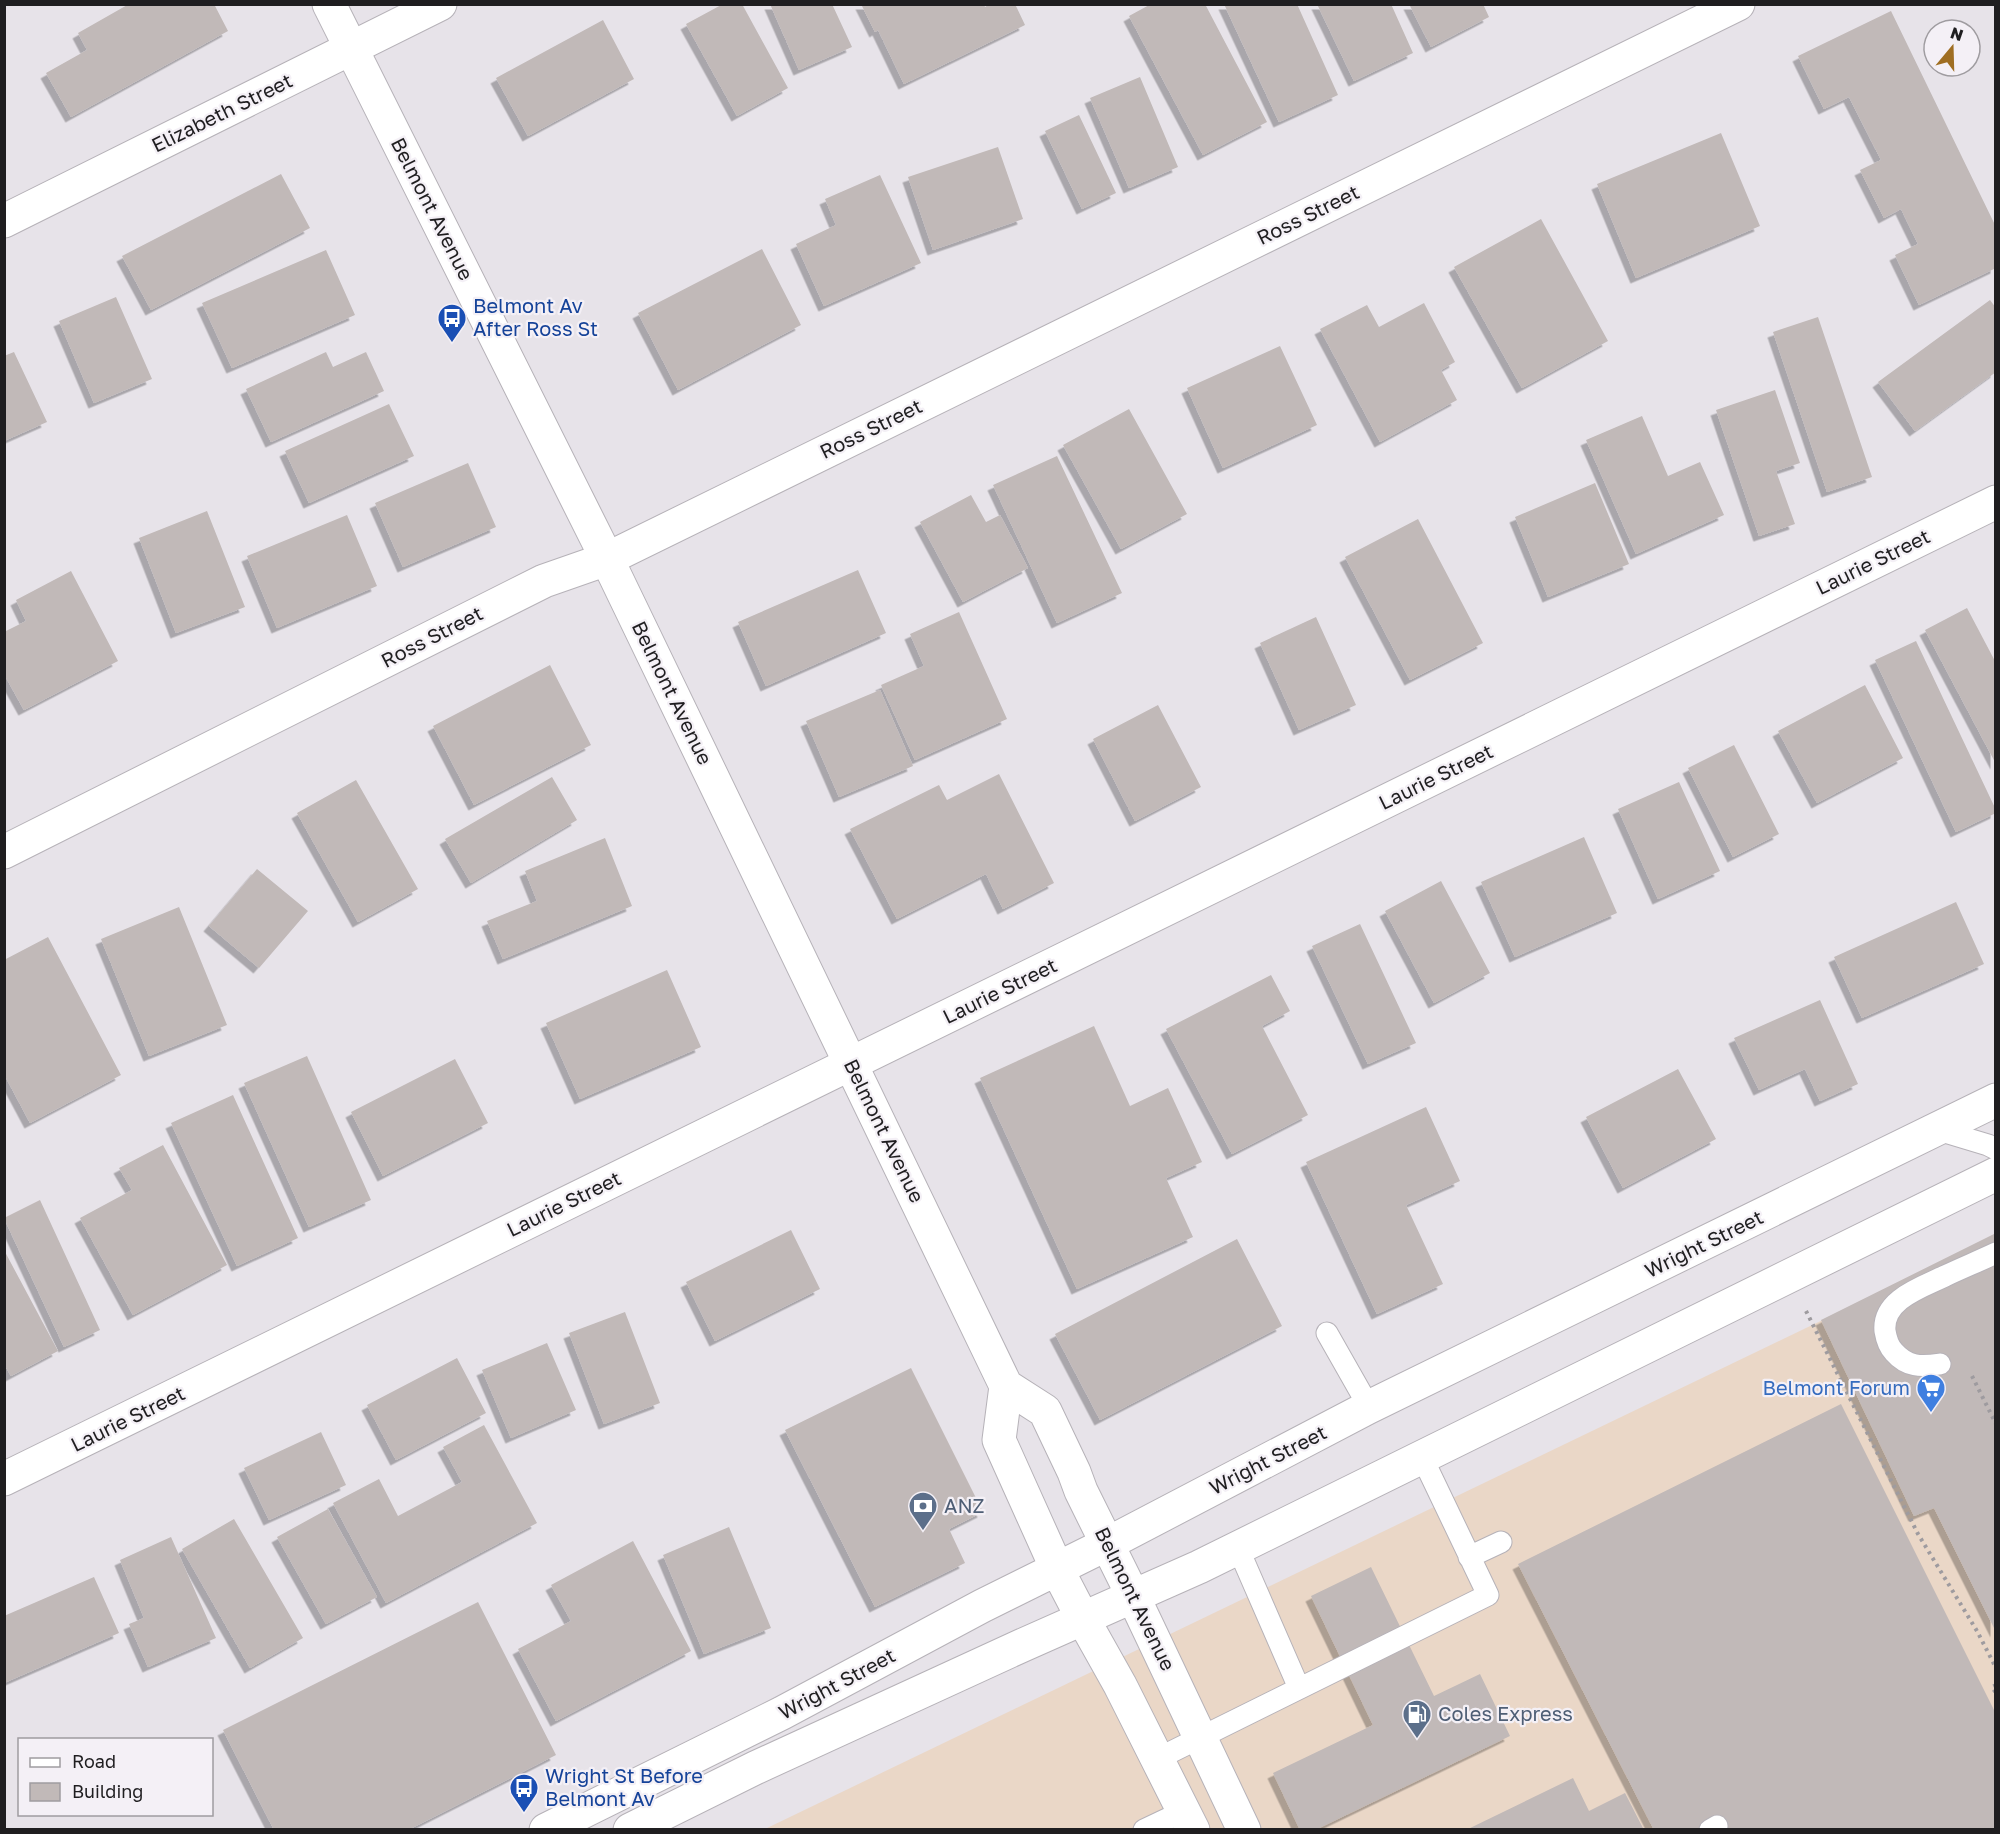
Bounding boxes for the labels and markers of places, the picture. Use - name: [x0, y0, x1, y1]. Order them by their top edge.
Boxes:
- place label: Belmont Av After Ross St: [473, 293, 598, 340]
- bus stop icon: Belmont Av After Ross St: [436, 302, 468, 344]
- supermarket icon: Belmont Forum: [1915, 1372, 1947, 1414]
- place label: Belmont Forum: [1763, 1375, 1910, 1399]
- bank icon: ANZ: [907, 1490, 939, 1532]
- place label: ANZ: [944, 1493, 985, 1517]
- fuel station icon: Coles Express: [1401, 1698, 1433, 1740]
- place label: Coles Express: [1438, 1701, 1573, 1725]
- place label: Wright St Before Belmont Av: [545, 1763, 703, 1810]
- bus stop icon: Wright St Before Belmont Av: [508, 1772, 540, 1814]

